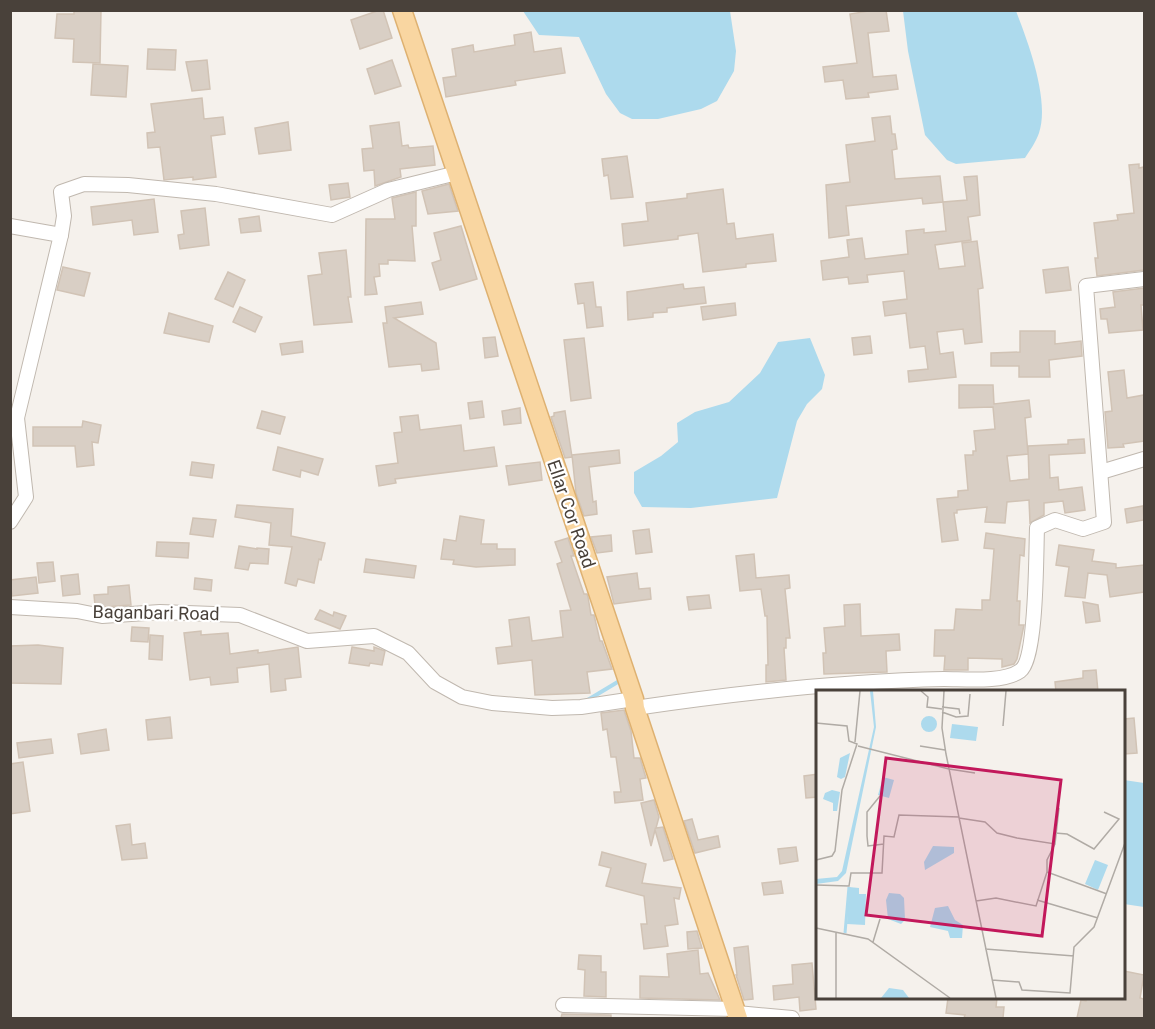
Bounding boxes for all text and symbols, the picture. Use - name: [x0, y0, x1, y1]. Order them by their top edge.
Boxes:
- street label: Ellar Cor Road: [543, 457, 600, 571]
- street label: Baganbari Road: [92, 601, 220, 624]
- inset map: [816, 690, 1125, 999]

